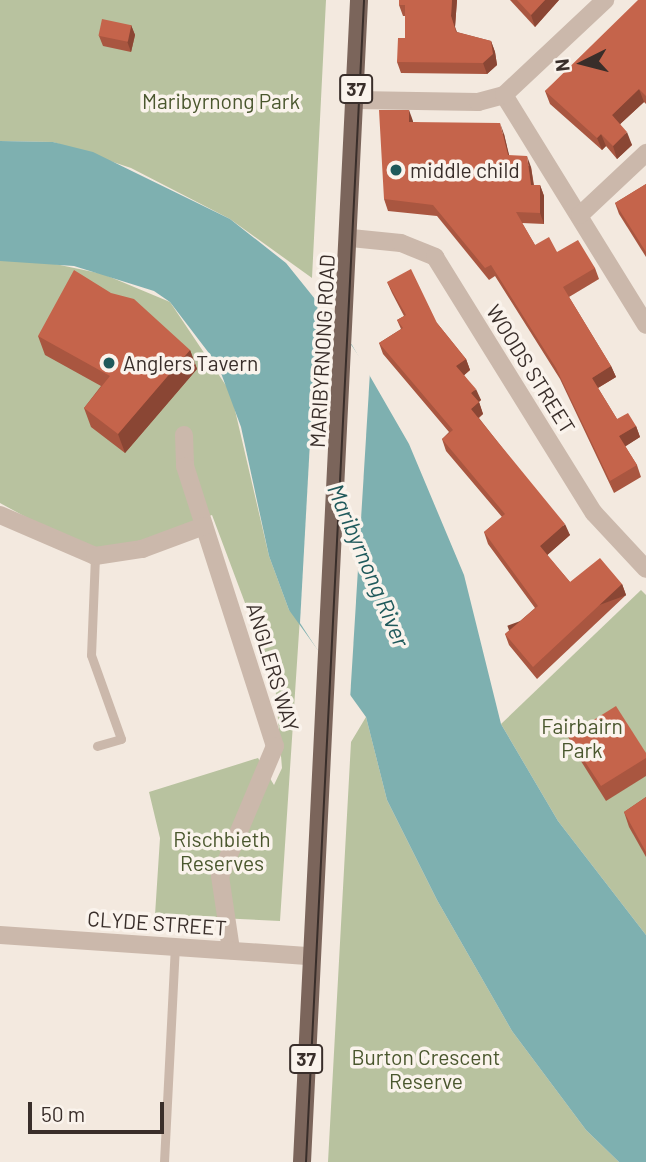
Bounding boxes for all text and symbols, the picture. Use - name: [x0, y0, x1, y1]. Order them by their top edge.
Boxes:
- north arrow: [548, 28, 618, 98]
- text: N: [550, 58, 574, 73]
- road number: 37: [338, 74, 374, 104]
- park label: Maribyrnong Park: [142, 88, 300, 114]
- place label: middle child: [410, 157, 520, 183]
- marker: middle child: [388, 162, 404, 178]
- street label: MARIBYRNONG ROAD: [304, 254, 340, 448]
- street label: WOODS STREET: [481, 300, 581, 438]
- place label: Anglers Tavern: [123, 350, 258, 376]
- marker: Anglers Tavern: [101, 355, 117, 371]
- water label: Maribyrnong River: [322, 479, 416, 651]
- street label: ANGLERS WAY: [241, 600, 305, 734]
- park label: Fairbairn Park: [541, 713, 623, 763]
- park label: Rischbieth Reserves: [173, 826, 271, 876]
- street label: CLYDE STREET: [86, 906, 228, 940]
- road number: 37: [288, 1044, 324, 1074]
- park label: Burton Crescent Reserve: [352, 1044, 500, 1094]
- scale bar: [32, 1088, 168, 1132]
- text: 50 m: [41, 1101, 85, 1126]

